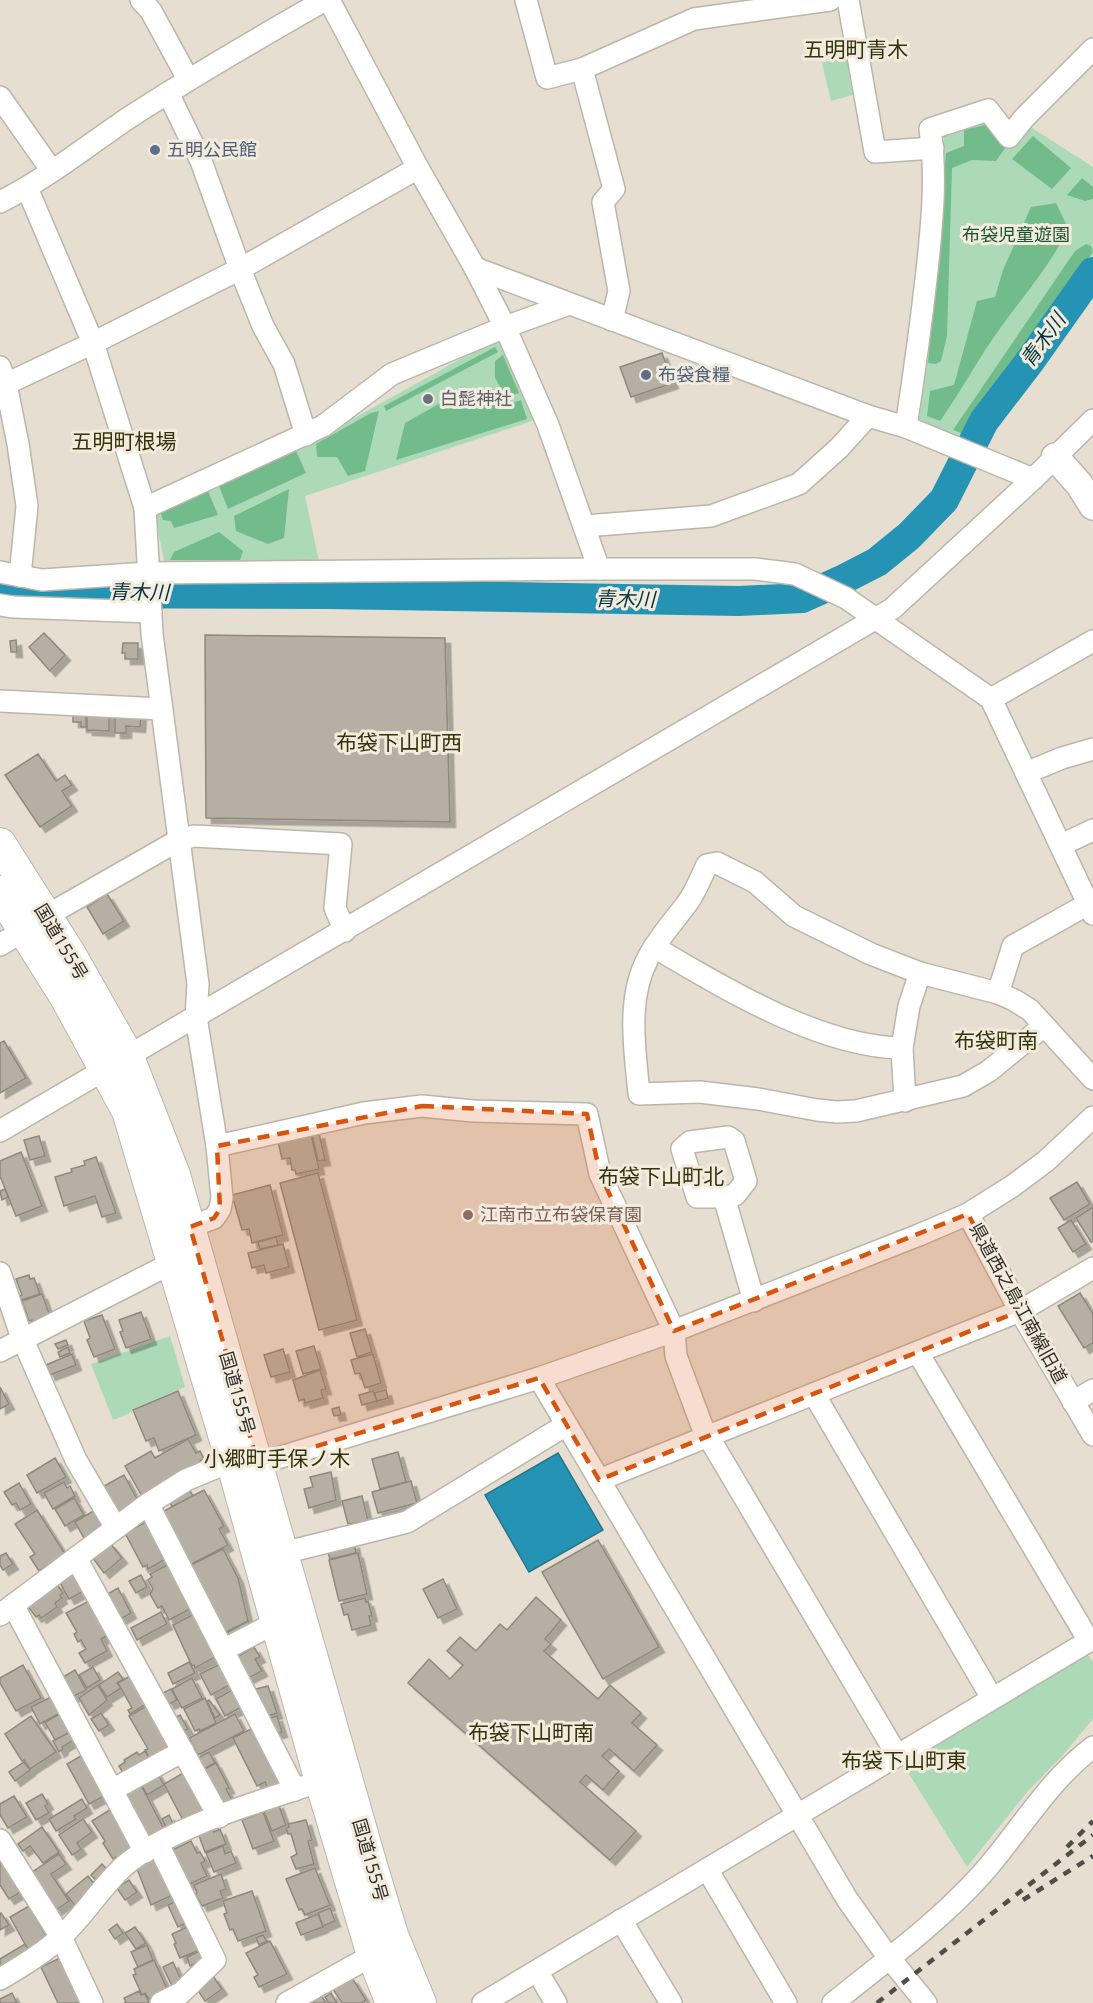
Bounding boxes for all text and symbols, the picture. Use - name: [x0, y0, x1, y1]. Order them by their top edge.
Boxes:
- district label: 五明町青木: [804, 35, 909, 63]
- place label: 五明公民館: [167, 137, 257, 161]
- marker: 五明公民館: [148, 143, 162, 157]
- park label: 布袋児童遊園: [962, 222, 1070, 246]
- water label: 青木川: [1014, 306, 1072, 372]
- place label: 布袋食糧: [658, 362, 730, 386]
- marker: 布袋食糧: [639, 368, 653, 382]
- place label: 白髭神社: [440, 386, 512, 410]
- marker: 白髭神社: [421, 392, 435, 406]
- district label: 五明町根場: [72, 427, 177, 455]
- water label: 青木川: [109, 577, 171, 606]
- water label: 青木川: [595, 584, 657, 613]
- district label: 布袋下山町西: [336, 728, 462, 756]
- street label: 国道155号: [30, 899, 94, 984]
- district label: 布袋町南: [954, 1026, 1038, 1054]
- district label: 布袋下山町北: [598, 1162, 724, 1190]
- place label: 江南市立布袋保育園: [480, 1202, 642, 1226]
- marker: 江南市立布袋保育園: [461, 1208, 475, 1222]
- street label: 県道西之島江南線旧道: [965, 1218, 1073, 1387]
- street label: 国道155号: [215, 1349, 261, 1437]
- district label: 小郷町手保ノ木: [204, 1444, 351, 1472]
- district label: 布袋下山町南: [468, 1718, 594, 1746]
- district label: 布袋下山町東: [841, 1746, 967, 1774]
- street label: 国道155号: [348, 1816, 394, 1904]

